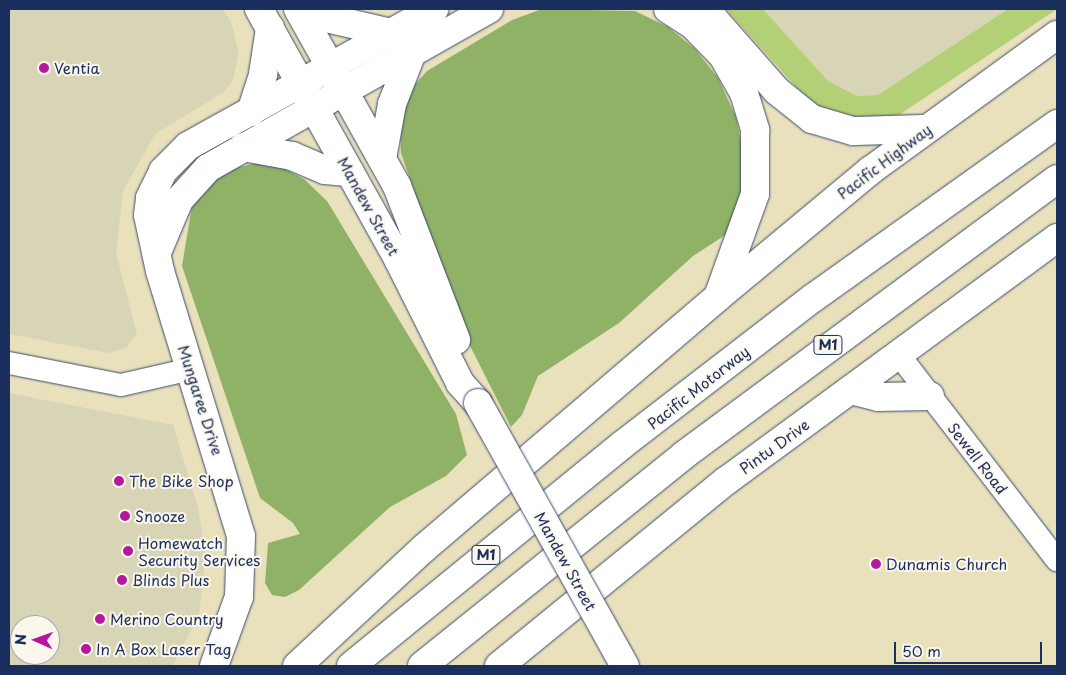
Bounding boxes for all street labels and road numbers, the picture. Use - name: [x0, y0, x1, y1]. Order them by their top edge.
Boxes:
- street label: Pacific Highway: [833, 119, 935, 203]
- street label: Mandew Street: [334, 154, 404, 258]
- road number: M1: [813, 334, 843, 356]
- street label: Pacific Motorway: [643, 341, 753, 433]
- street label: Mungaree Drive: [174, 342, 228, 458]
- street label: Pintu Drive: [736, 415, 812, 477]
- street label: Sewell Road: [944, 418, 1012, 498]
- street label: Mandew Street: [531, 509, 601, 613]
- road number: M1: [471, 544, 501, 566]

